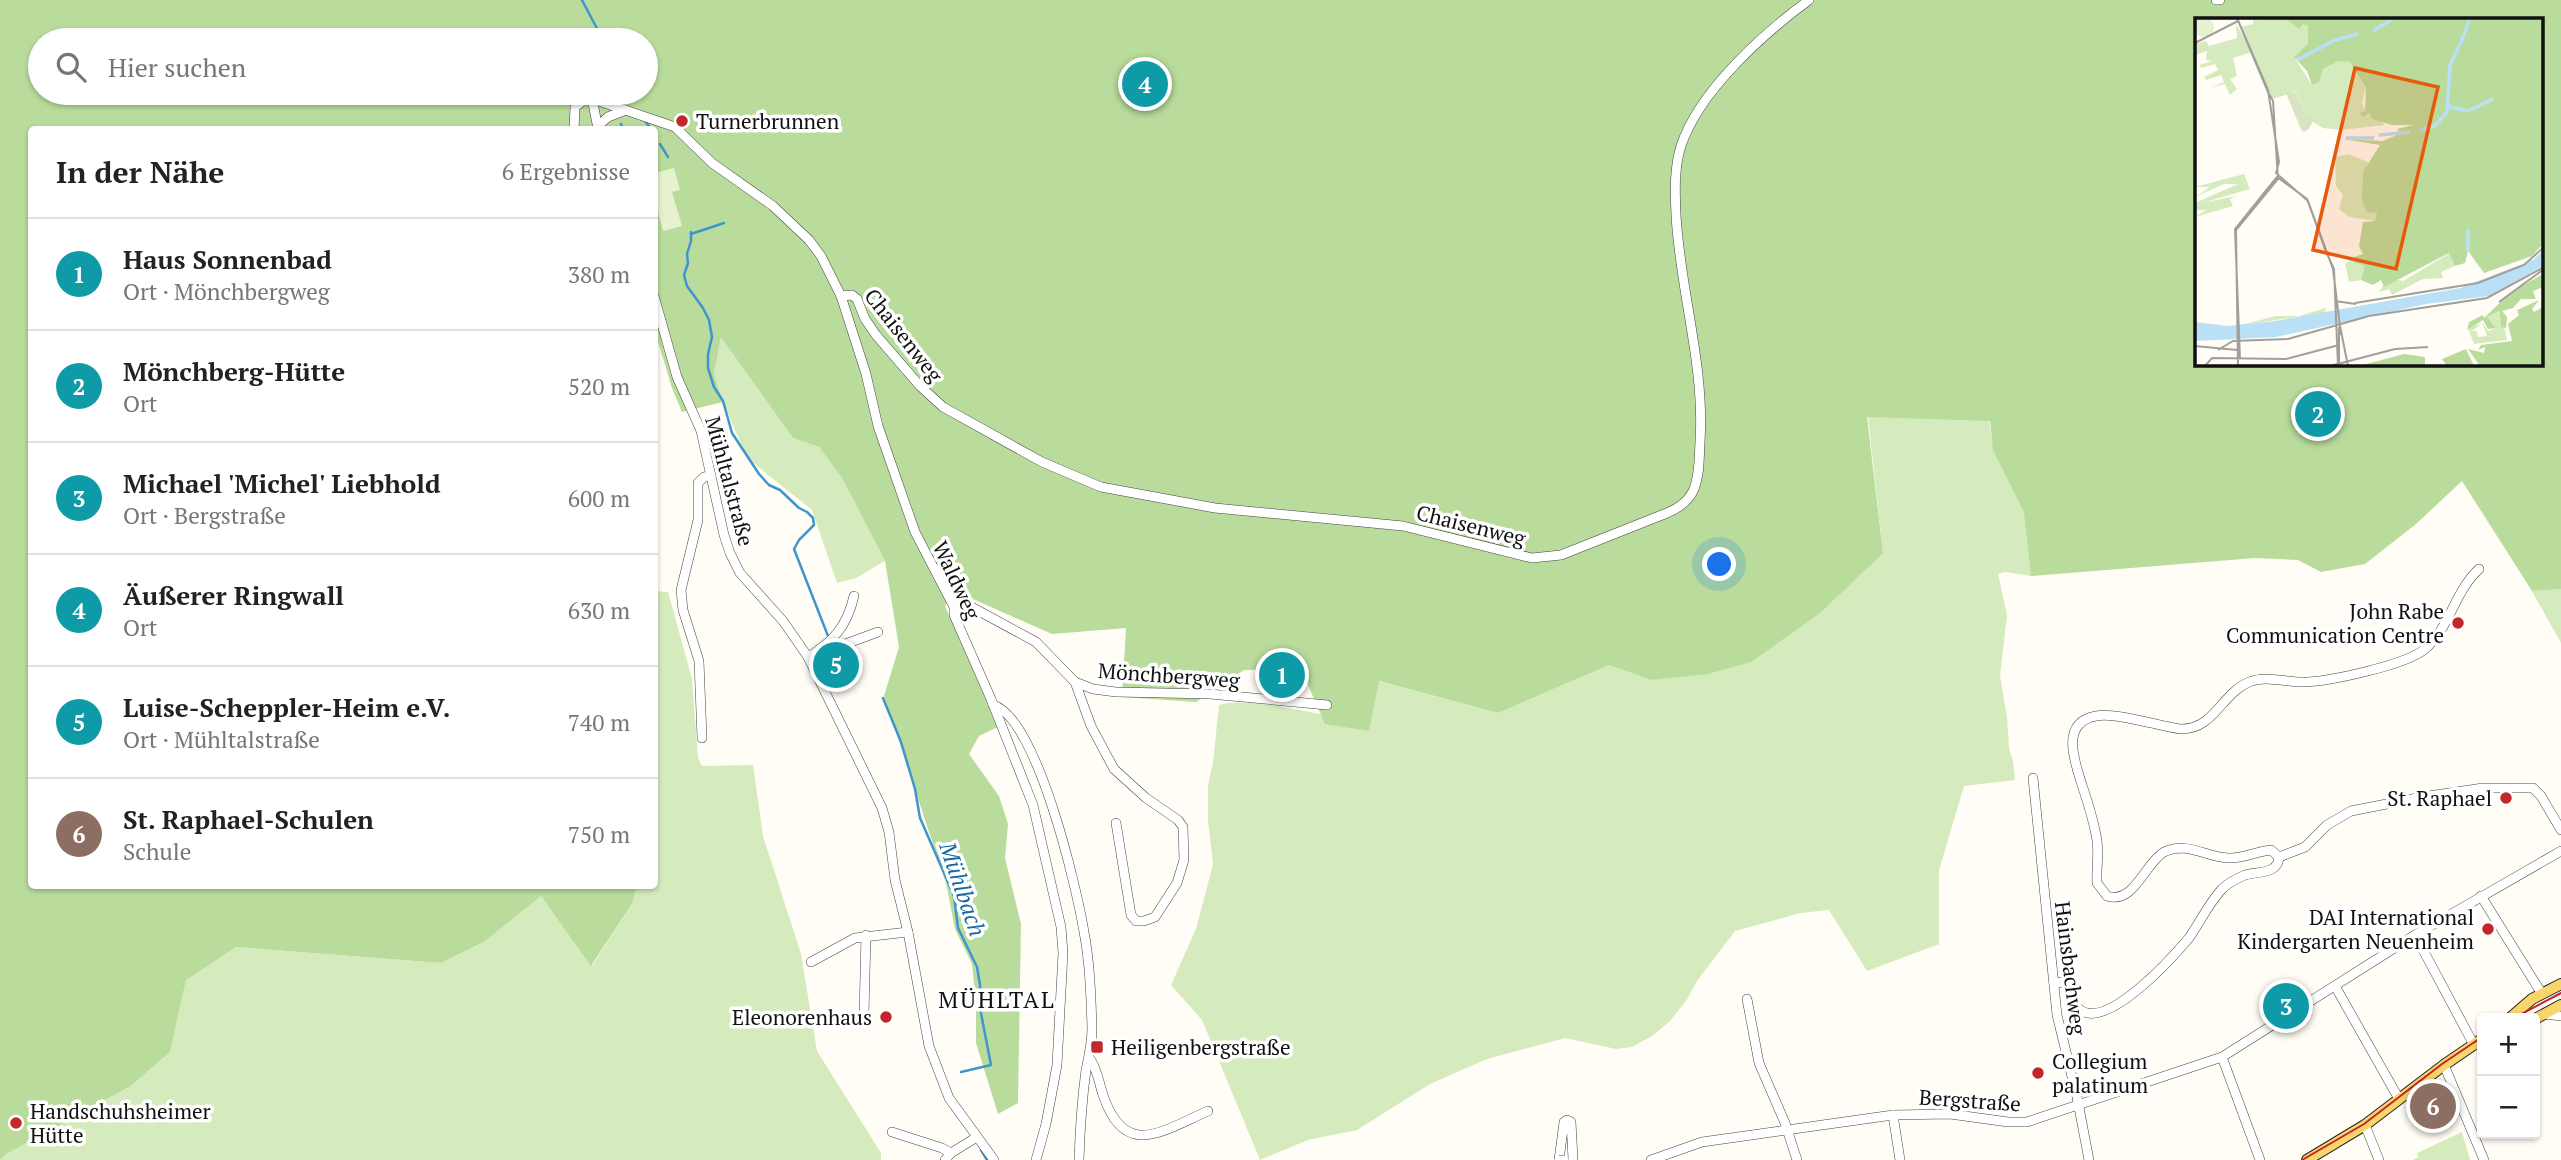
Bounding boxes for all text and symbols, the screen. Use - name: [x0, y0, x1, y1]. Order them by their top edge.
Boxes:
- inset map: [2195, 18, 2544, 366]
- search box: [28, 28, 658, 105]
- icon: search: [52, 48, 90, 86]
- text: Hier suchen: [108, 50, 246, 84]
- pin: 4: [1122, 58, 1168, 110]
- place label: Turnerbrunnen: [696, 107, 840, 135]
- marker: Turnerbrunnen: [674, 113, 690, 129]
- text: In der Nähe: [56, 152, 224, 192]
- text: 6 Ergebnisse: [502, 156, 630, 187]
- text: Haus Sonnenbad: [123, 242, 332, 276]
- text: 1: [73, 259, 86, 290]
- text: 380 m: [568, 259, 630, 290]
- text: Ort · Mönchbergweg: [123, 276, 330, 307]
- street label: Chaisenweg: [859, 282, 950, 388]
- text: Mönchberg-Hütte: [123, 354, 345, 388]
- text: 2: [73, 371, 86, 402]
- text: 520 m: [568, 371, 630, 402]
- text: Ort: [123, 388, 157, 419]
- pin: 2: [2295, 388, 2341, 440]
- street label: Mühltalstraße: [699, 413, 761, 549]
- text: Michael 'Michel' Liebhold: [123, 466, 441, 500]
- text: 3: [73, 483, 86, 514]
- text: 600 m: [568, 483, 630, 514]
- street label: Chaisenweg: [1413, 498, 1529, 552]
- text: Ort · Bergstraße: [123, 500, 286, 531]
- street label: Waldweg: [927, 536, 988, 625]
- your location: [1702, 547, 1736, 581]
- text: Äußerer Ringwall: [123, 578, 344, 612]
- text: 4: [73, 595, 86, 626]
- text: 630 m: [568, 595, 630, 626]
- place label: John Rabe Communication Centre: [2226, 597, 2444, 649]
- text: Ort: [123, 612, 157, 643]
- marker: John Rabe Communication Centre: [2450, 615, 2466, 631]
- pin: 5: [813, 639, 859, 691]
- pin: 1: [1259, 649, 1305, 701]
- street label: Mönchbergweg: [1097, 656, 1242, 694]
- text: Luise-Scheppler-Heim e.V.: [123, 690, 451, 724]
- text: 5: [73, 707, 86, 738]
- text: 740 m: [568, 707, 630, 738]
- text: Ort · Mühltalstraße: [123, 724, 320, 755]
- place label: St. Raphael: [2387, 784, 2492, 812]
- marker: St. Raphael: [2498, 790, 2514, 806]
- text: St. Raphael-Schulen: [123, 802, 374, 836]
- text: 6: [73, 819, 86, 850]
- text: 750 m: [568, 819, 630, 850]
- text: Schule: [123, 836, 191, 867]
- water label: Mühlbach: [932, 837, 994, 940]
- street label: Hainsbachweg: [2049, 899, 2093, 1037]
- place label: DAI International Kindergarten Neuenheim: [2237, 903, 2474, 955]
- marker: DAI International Kindergarten Neuenheim: [2480, 921, 2496, 937]
- pin: 3: [2263, 980, 2309, 1032]
- district label: MÜHLTAL: [938, 984, 1056, 1015]
- place label: Eleonorenhaus: [732, 1003, 872, 1031]
- marker: Eleonorenhaus: [878, 1009, 894, 1025]
- map controls: [2477, 1013, 2540, 1139]
- button: +: [2477, 1013, 2540, 1076]
- place label: Heiligenbergstraße: [1111, 1033, 1291, 1061]
- marker: Heiligenbergstraße: [1089, 1039, 1105, 1055]
- place label: Collegium palatinum: [2052, 1047, 2148, 1099]
- marker: Collegium palatinum: [2030, 1065, 2046, 1081]
- button: −: [2477, 1076, 2540, 1139]
- pin: 6: [2410, 1080, 2456, 1132]
- street label: Bergstraße: [1918, 1082, 2022, 1118]
- place label: Handschuhsheimer Hütte: [30, 1097, 211, 1149]
- marker: Handschuhsheimer Hütte: [8, 1115, 24, 1131]

